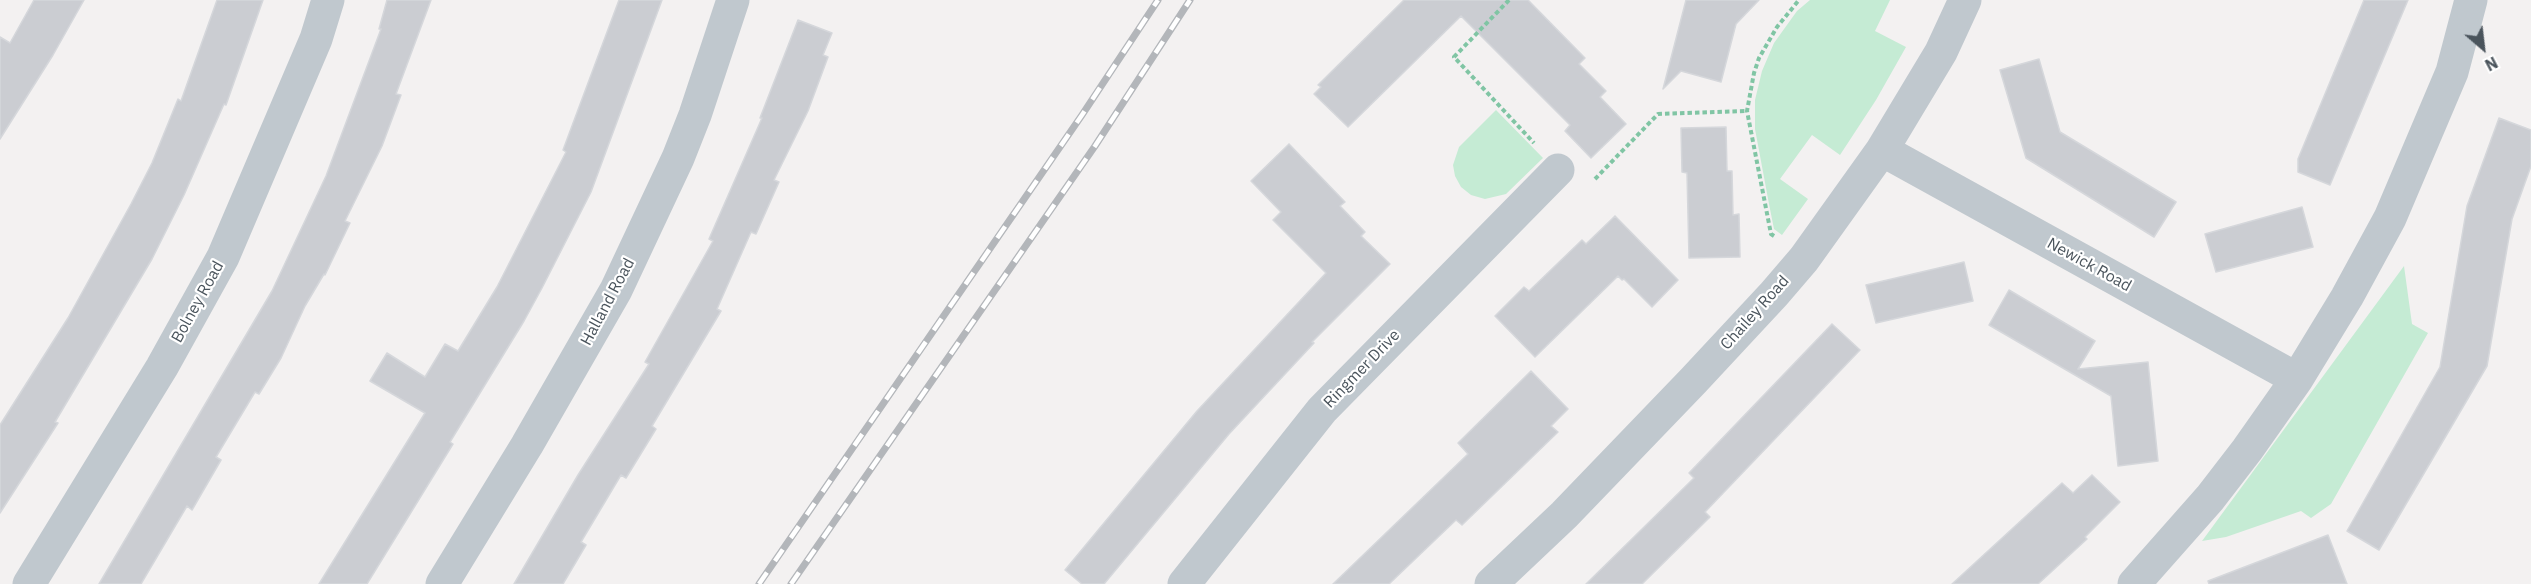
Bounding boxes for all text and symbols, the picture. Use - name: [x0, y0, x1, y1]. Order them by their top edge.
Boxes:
- north arrow: [2453, 18, 2513, 78]
- text: N: [2482, 52, 2501, 75]
- street label: Newick Road: [2044, 234, 2134, 296]
- street label: Halland Road: [577, 255, 639, 349]
- street label: Bolney Road: [168, 258, 228, 346]
- street label: Chailey Road: [1717, 272, 1793, 354]
- street label: Ringmer Drive: [1320, 326, 1404, 412]

